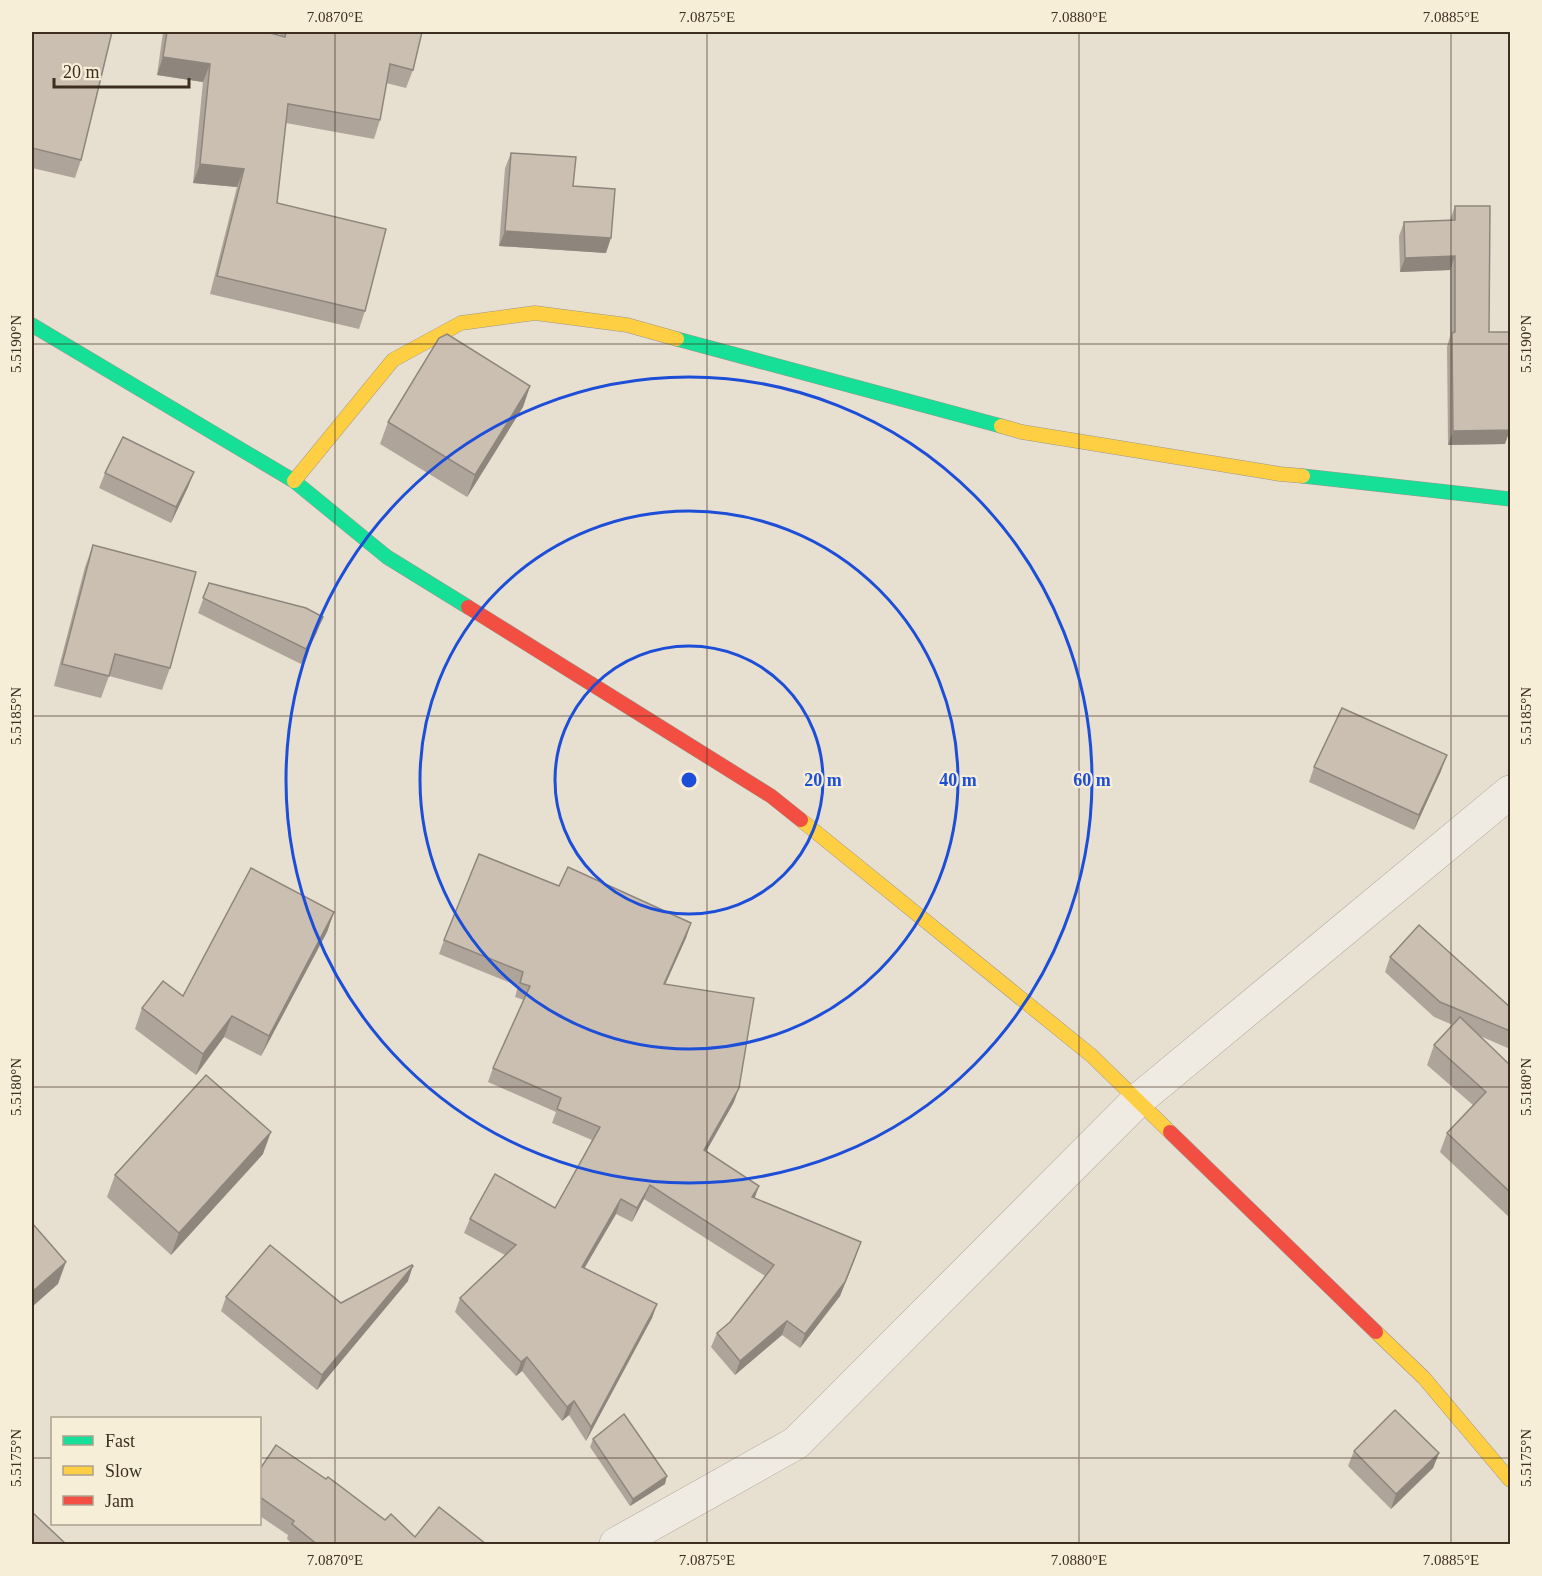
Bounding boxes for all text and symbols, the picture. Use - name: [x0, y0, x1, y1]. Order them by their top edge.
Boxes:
- text: 7.0870°E: [307, 9, 363, 25]
- text: 7.0875°E: [679, 9, 735, 25]
- text: 7.0880°E: [1051, 9, 1107, 25]
- text: 7.0885°E: [1423, 9, 1479, 25]
- scale bar: [54, 51, 189, 89]
- text: 20 m: [63, 62, 100, 82]
- text: 5.5190°N: [8, 315, 24, 373]
- text: 5.5190°N: [1518, 315, 1534, 373]
- text: 5.5185°N: [8, 687, 24, 745]
- text: 5.5185°N: [1518, 687, 1534, 745]
- centre of rings: [679, 770, 699, 790]
- text: 20 m: [804, 770, 842, 790]
- text: 40 m: [939, 770, 977, 790]
- text: 60 m: [1073, 770, 1111, 790]
- text: 5.5180°N: [8, 1058, 24, 1116]
- text: 5.5180°N: [1518, 1058, 1534, 1116]
- legend: [51, 1417, 261, 1525]
- text: 5.5175°N: [8, 1429, 24, 1487]
- text: 5.5175°N: [1518, 1429, 1534, 1487]
- text: Fast: [105, 1431, 135, 1451]
- text: Slow: [105, 1461, 142, 1481]
- text: Jam: [105, 1491, 134, 1511]
- text: 7.0870°E: [307, 1552, 363, 1568]
- text: 7.0875°E: [679, 1552, 735, 1568]
- text: 7.0880°E: [1051, 1552, 1107, 1568]
- text: 7.0885°E: [1423, 1552, 1479, 1568]

